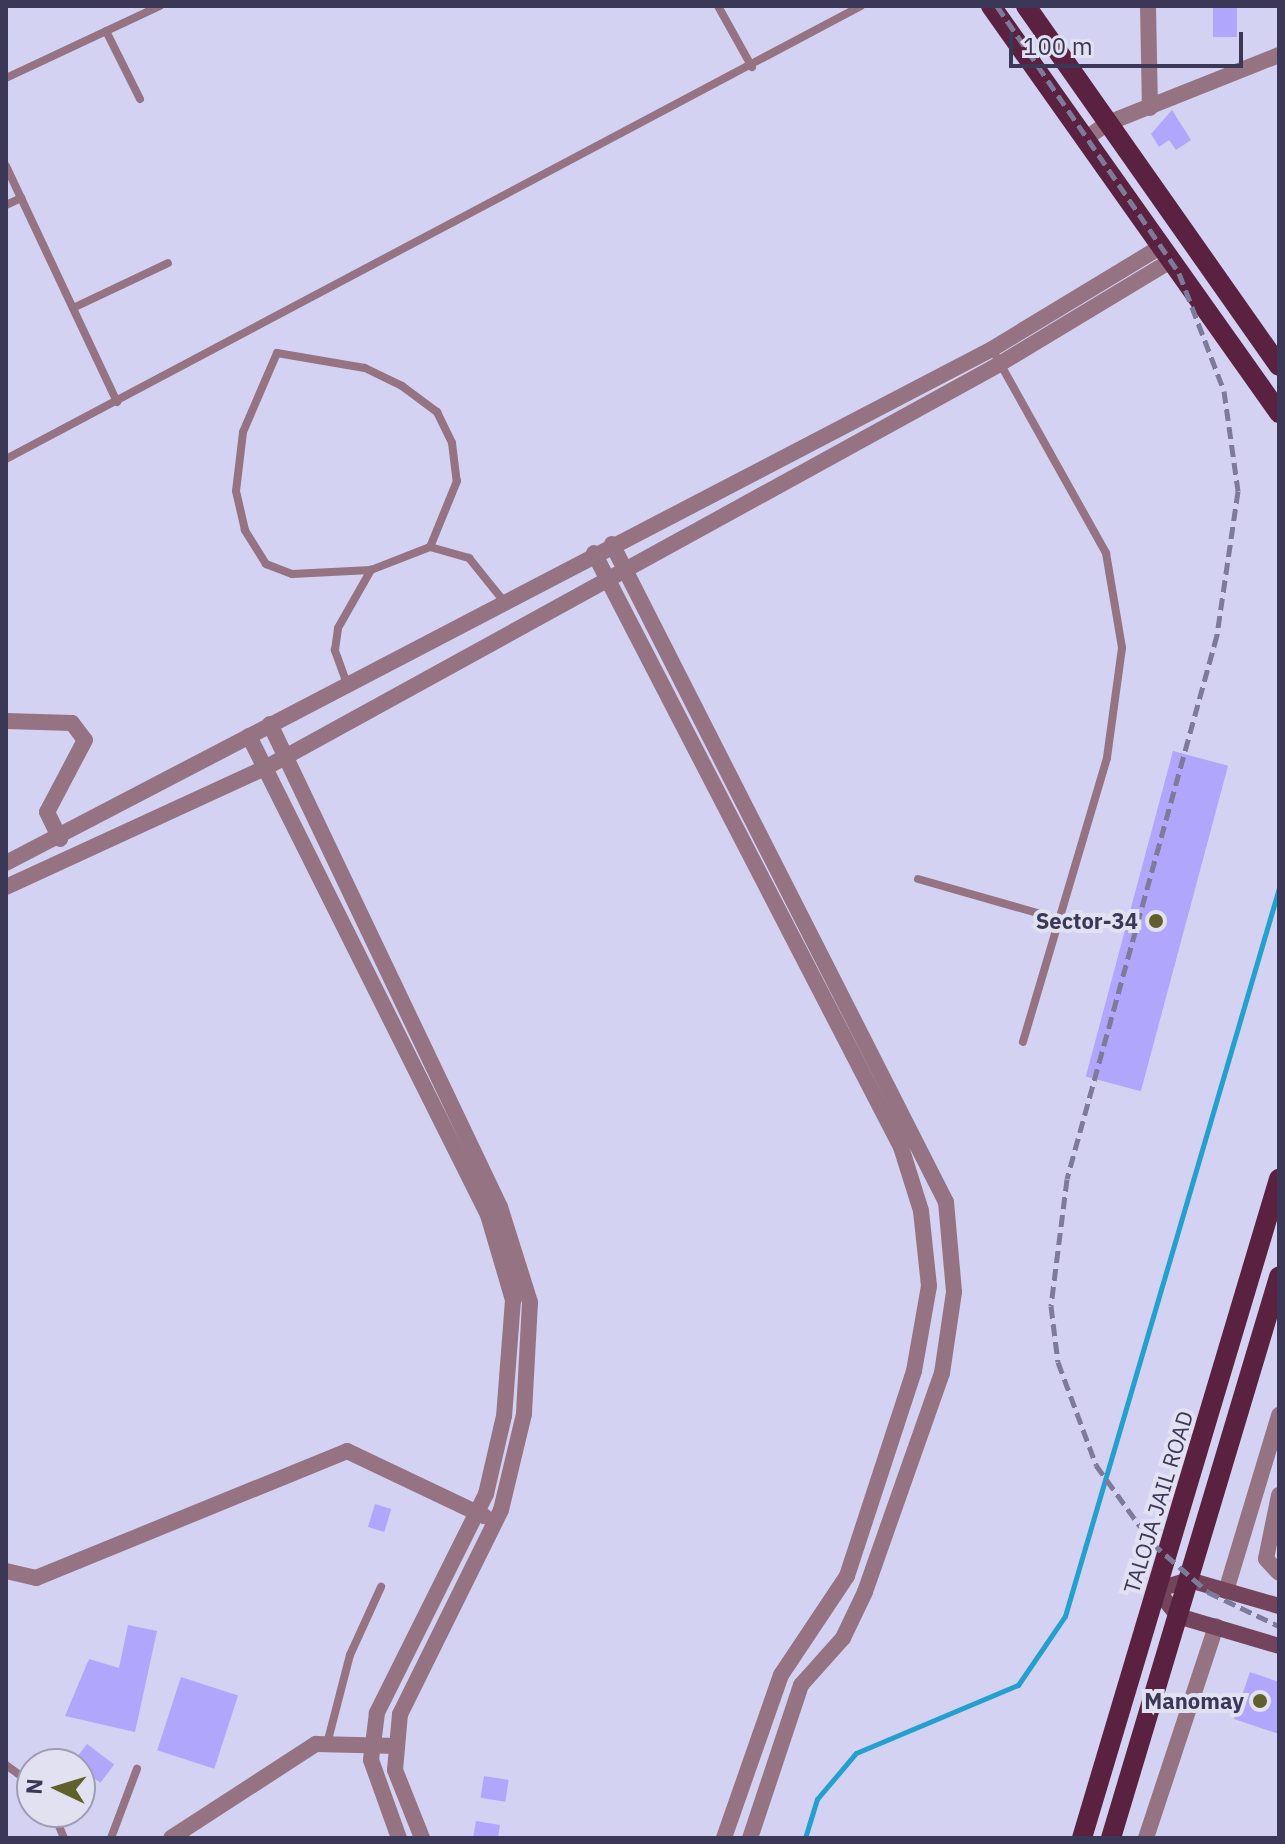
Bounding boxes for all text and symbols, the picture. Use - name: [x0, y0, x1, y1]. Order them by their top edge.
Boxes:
- scale bar: [1013, 16, 1247, 66]
- text: 100 m: [1023, 30, 1093, 62]
- place label: Sector-34: [1036, 908, 1138, 934]
- marker: Sector-34: [1145, 910, 1167, 932]
- street label: TALOJA JAIL ROAD: [1118, 1408, 1198, 1596]
- place label: Manomay: [1144, 1688, 1244, 1714]
- marker: Manomay: [1251, 1692, 1269, 1710]
- north arrow: [16, 1748, 96, 1828]
- text: N: [19, 1777, 49, 1795]

